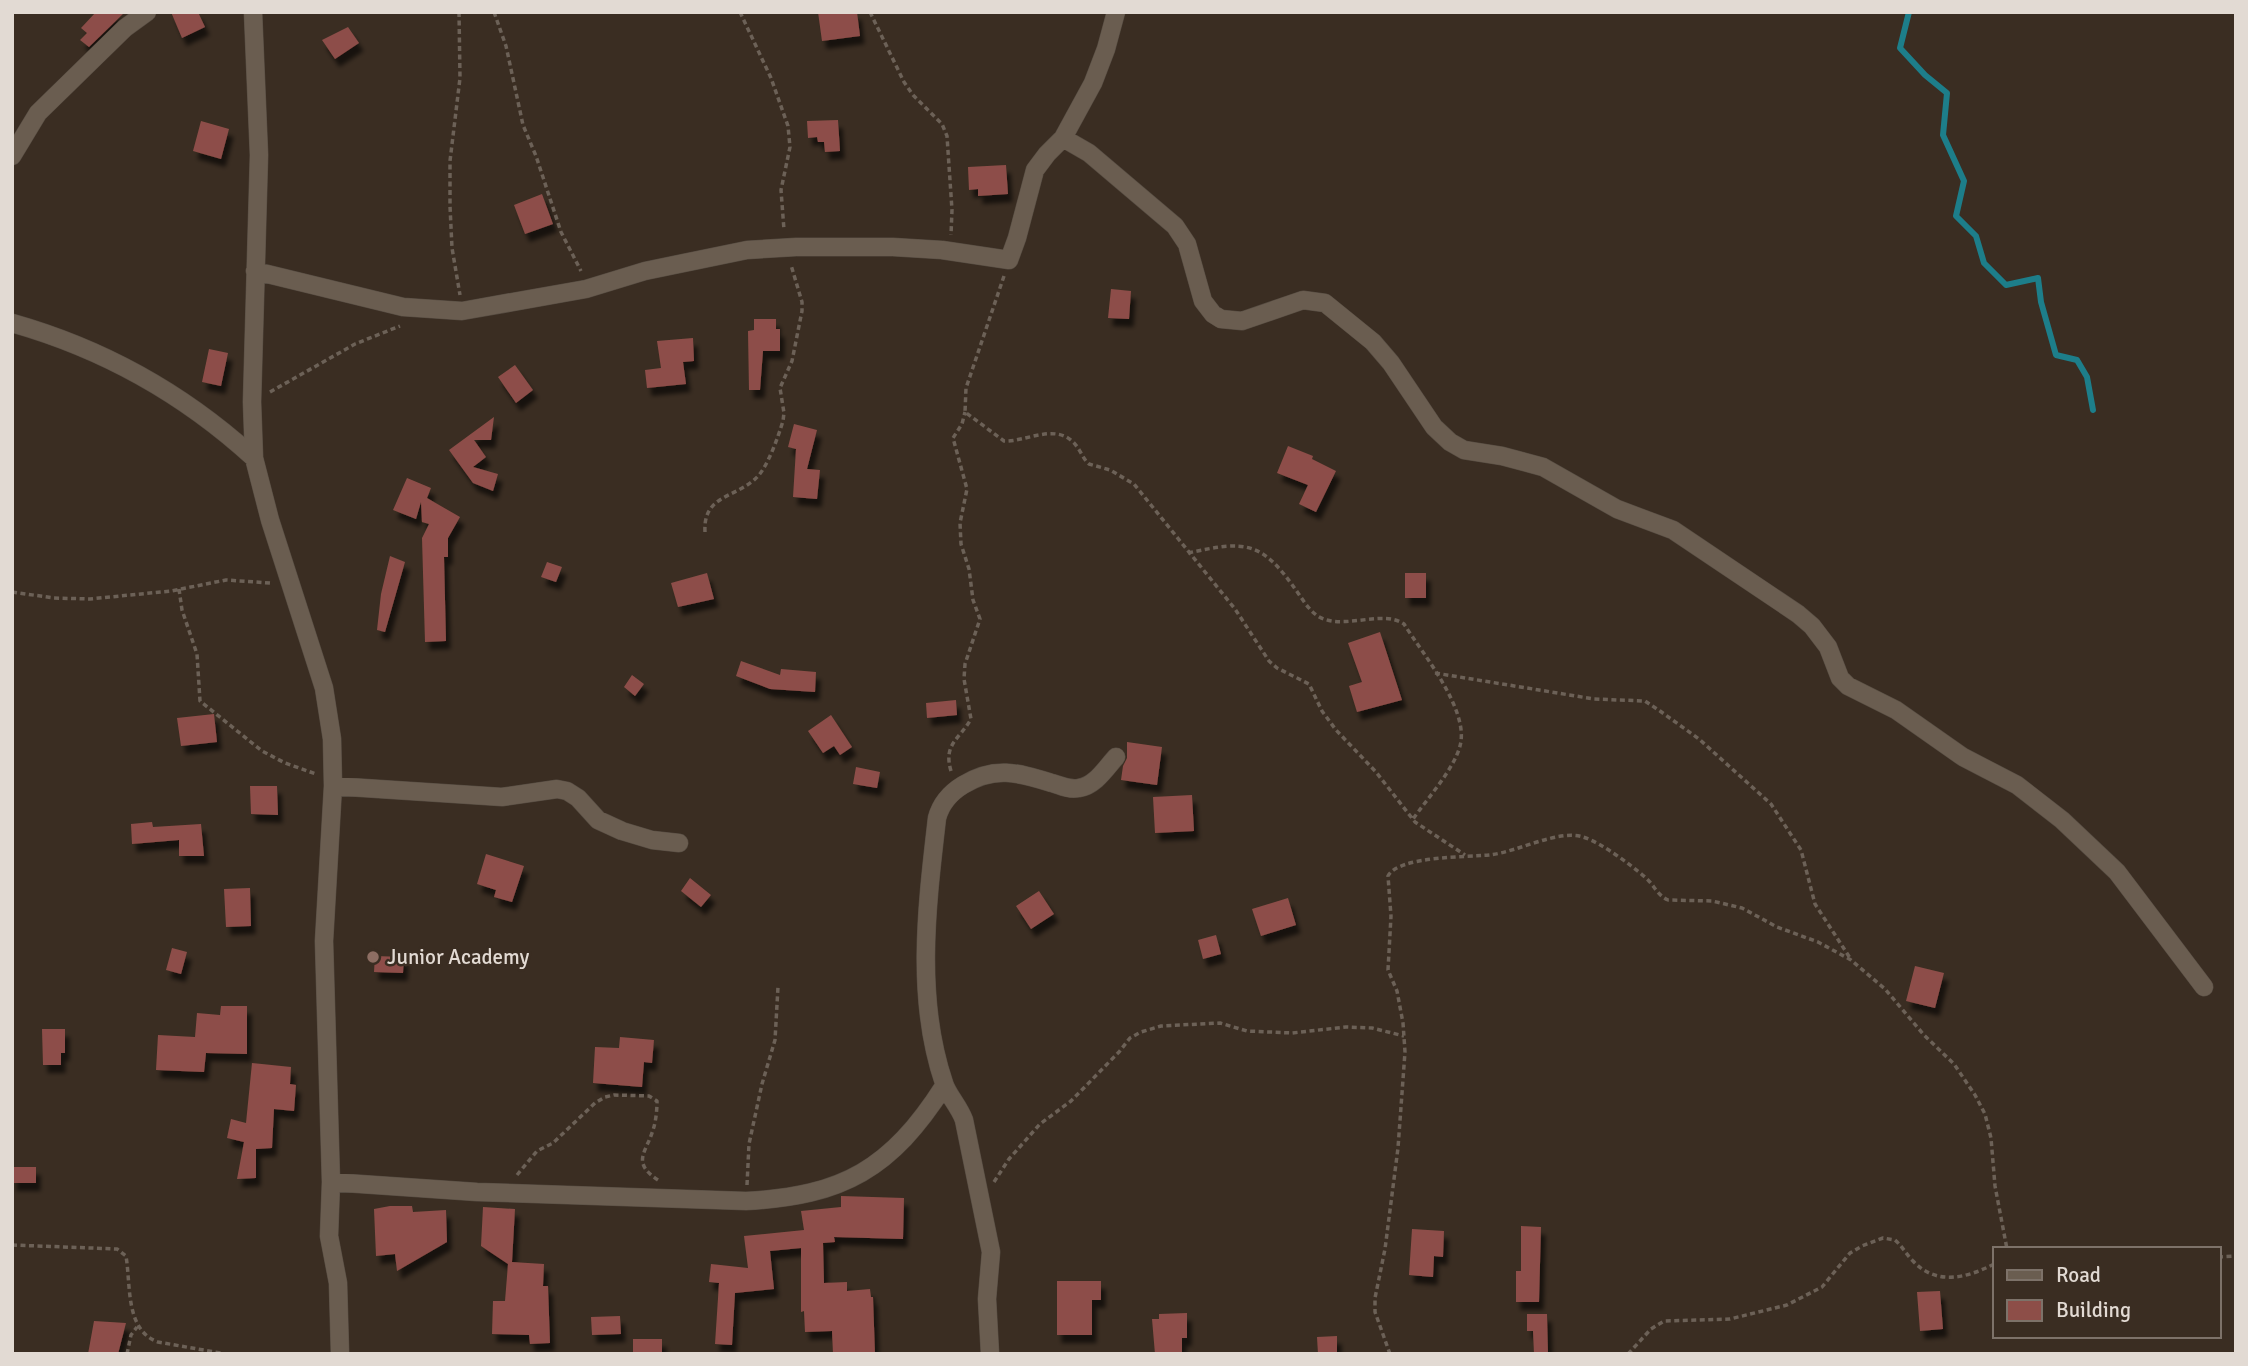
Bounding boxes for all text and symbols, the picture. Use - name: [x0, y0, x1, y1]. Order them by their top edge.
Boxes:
- place label: Junior Academy: [387, 944, 529, 970]
- marker: Junior Academy: [365, 949, 381, 965]
- legend: [1993, 1247, 2220, 1338]
- text: Road: [2056, 1262, 2101, 1288]
- text: Building: [2056, 1297, 2131, 1323]

